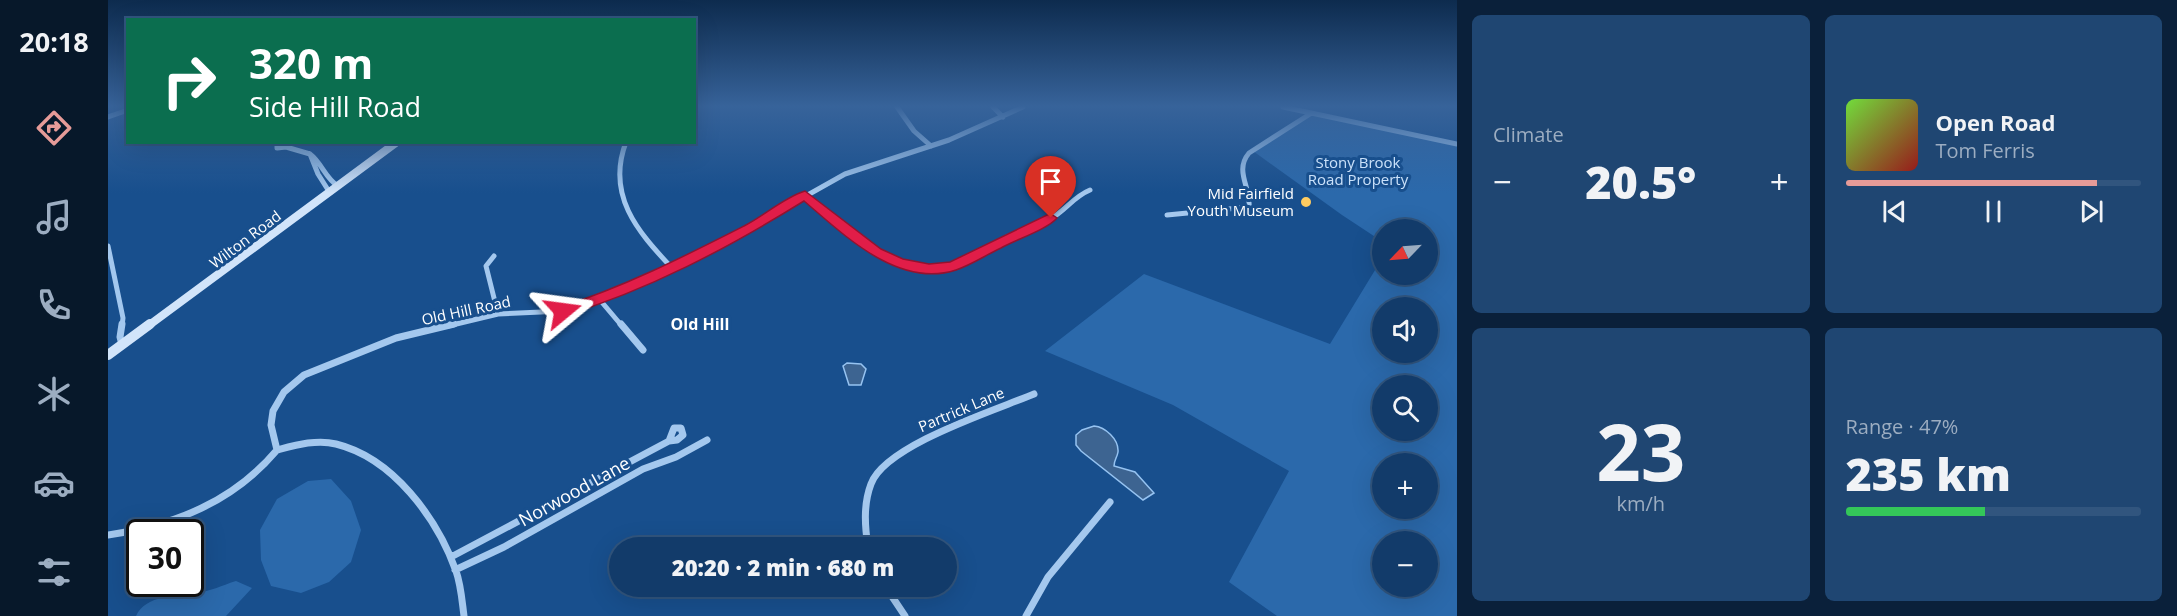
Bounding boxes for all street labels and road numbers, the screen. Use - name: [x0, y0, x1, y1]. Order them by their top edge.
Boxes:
- street label: Wilton Road: [205, 206, 285, 272]
- street label: Old Hill Road: [420, 291, 512, 329]
- street label: Partrick Lane: [915, 382, 1007, 436]
- street label: Norwood Lane: [514, 451, 634, 531]

